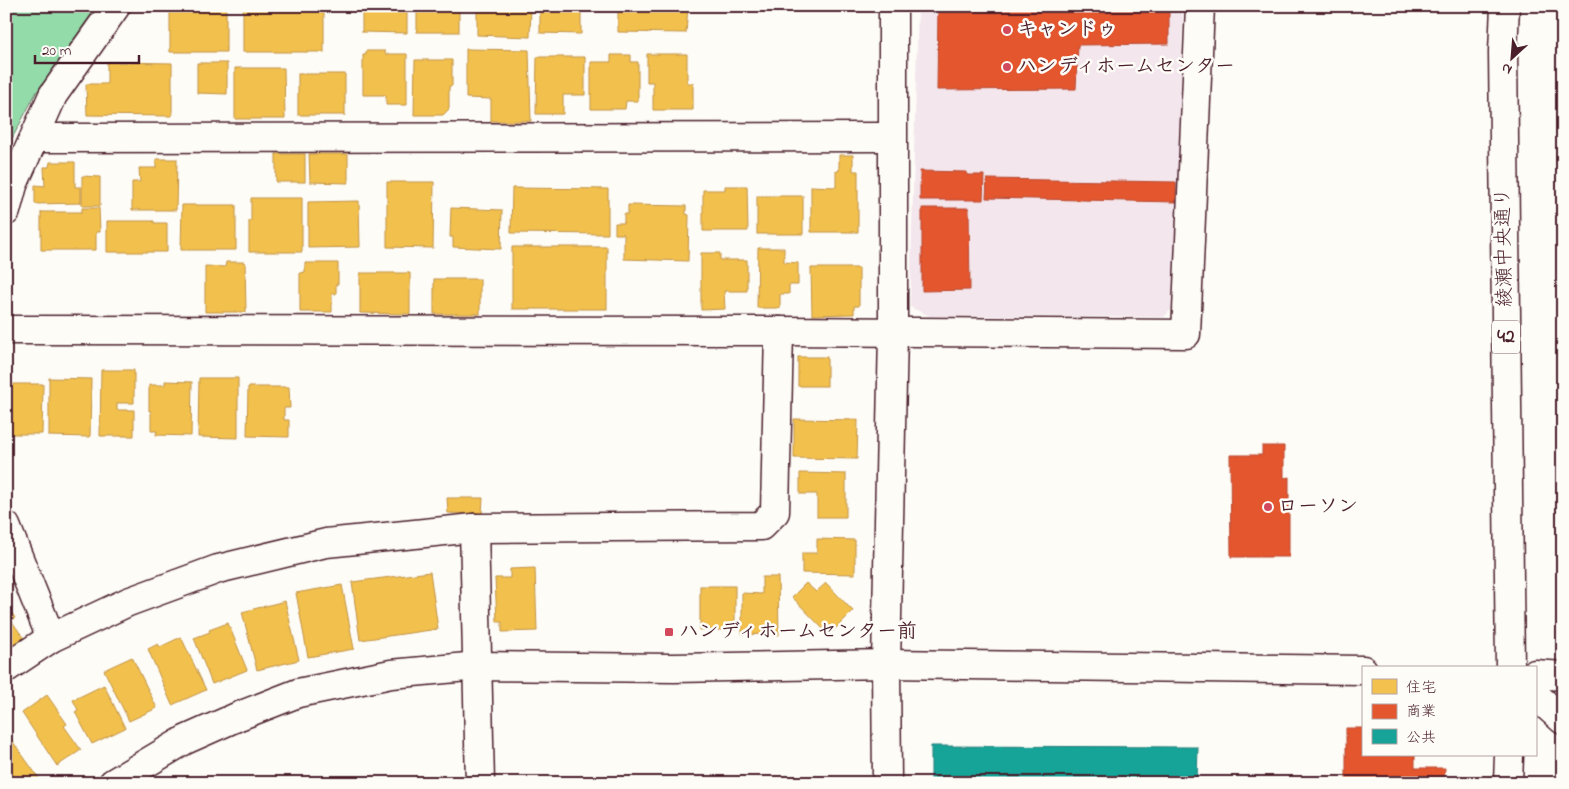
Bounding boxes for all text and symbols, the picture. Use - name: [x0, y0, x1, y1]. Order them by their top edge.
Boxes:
- place label: キャンドゥ: [1017, 16, 1117, 45]
- marker: キャンドゥ: [1001, 24, 1013, 36]
- scale bar: [35, 32, 139, 64]
- north arrow: [1486, 32, 1536, 82]
- text: 20 m: [42, 40, 72, 62]
- place label: ハンディホームセンター: [1017, 53, 1235, 82]
- text: N: [1498, 57, 1516, 80]
- marker: ハンディホームセンター: [1001, 61, 1013, 73]
- street label: 綾瀬中央通り: [1489, 187, 1521, 307]
- road number: 42: [1492, 321, 1520, 354]
- place label: ローソン: [1278, 493, 1358, 522]
- marker: ローソン: [1262, 501, 1274, 513]
- place label: ハンディホームセンター前: [679, 618, 917, 647]
- marker: ハンディホームセンター前: [663, 626, 675, 638]
- legend: [1362, 666, 1536, 756]
- text: 住宅: [1406, 677, 1436, 699]
- text: 商業: [1406, 701, 1436, 723]
- text: 公共: [1406, 727, 1436, 749]

